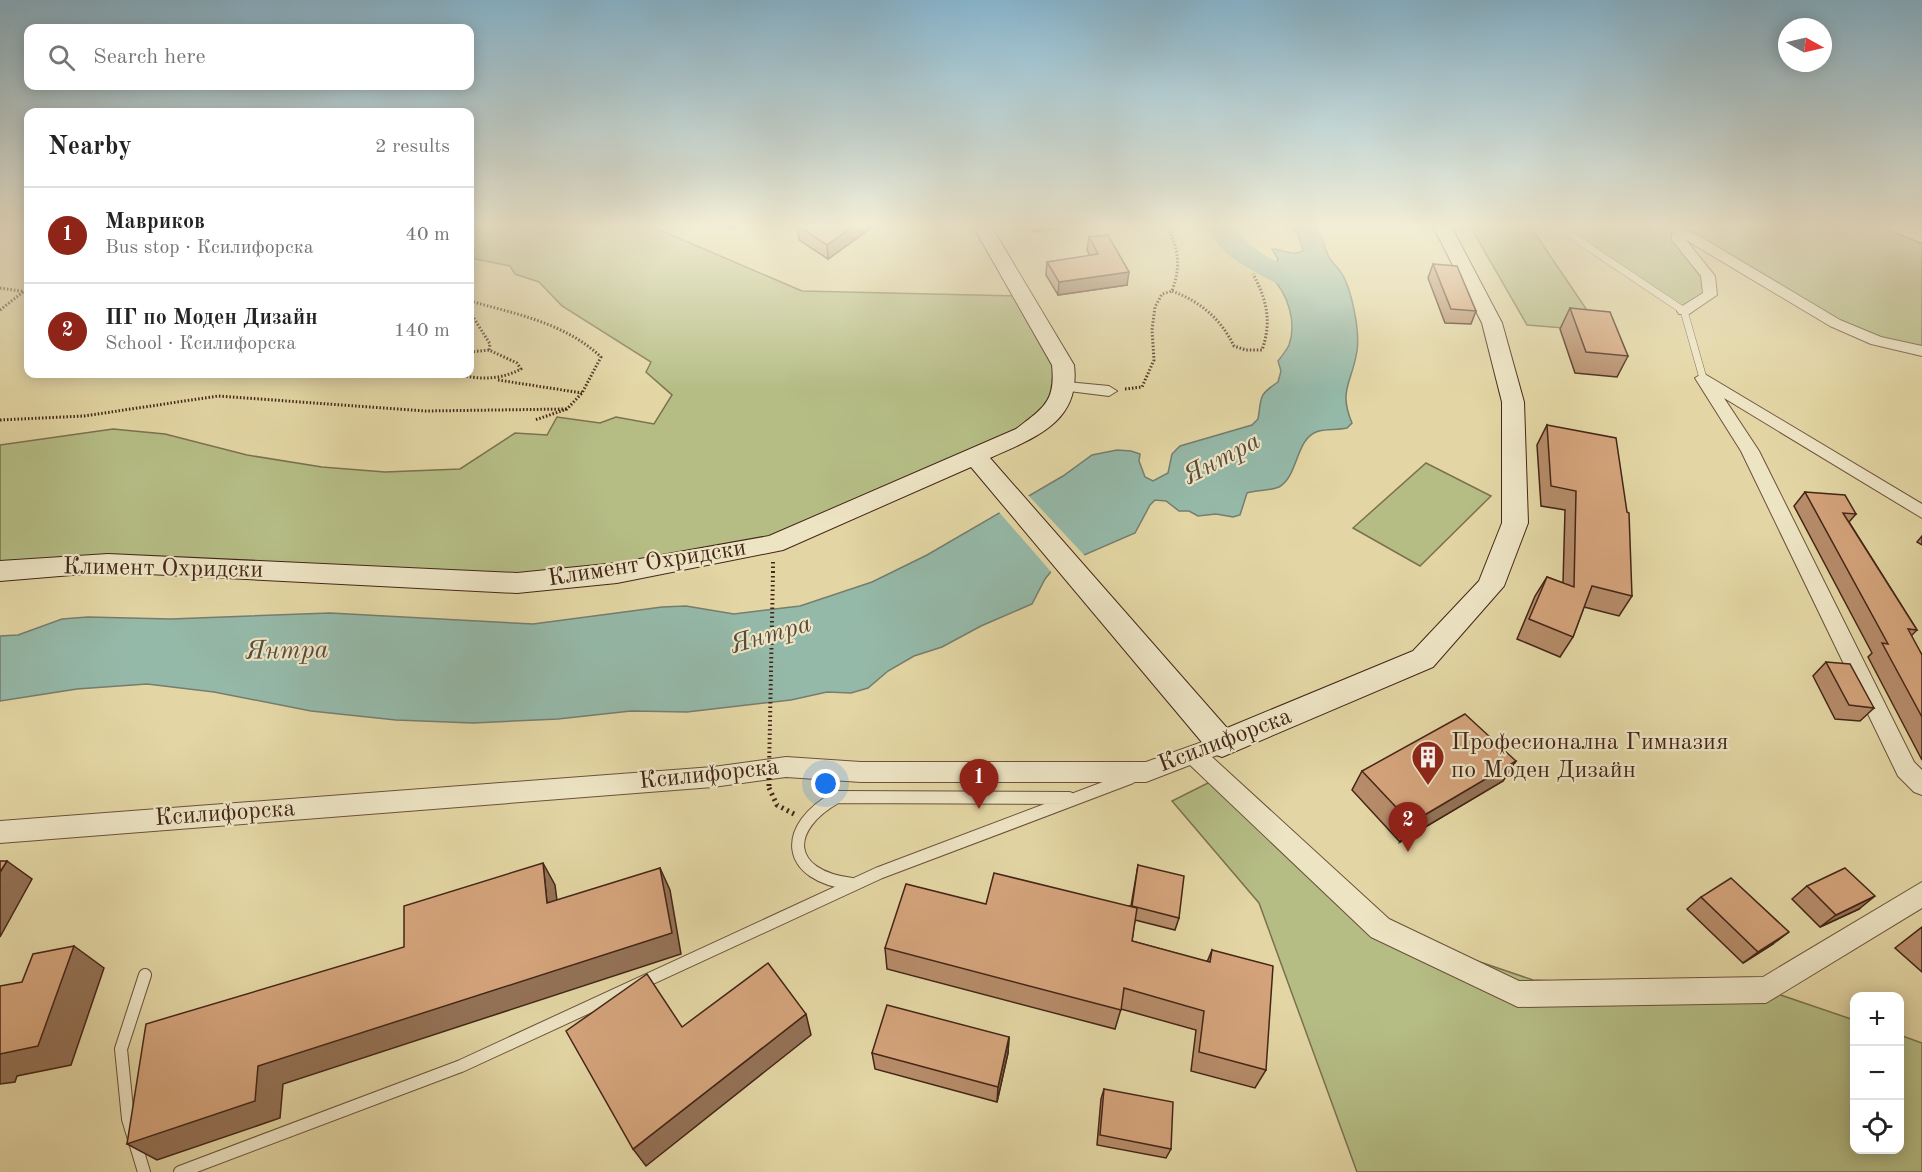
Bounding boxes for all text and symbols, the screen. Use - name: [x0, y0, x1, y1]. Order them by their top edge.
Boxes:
- north arrow: [1778, 18, 1832, 72]
- search box: [24, 24, 474, 90]
- icon: search: [45, 41, 78, 74]
- text: Search here: [93, 46, 206, 68]
- text: Nearby: [48, 134, 132, 160]
- text: 2 results: [375, 137, 450, 157]
- text: Мавриков: [105, 211, 205, 233]
- text: 1: [62, 225, 73, 245]
- text: 40 m: [405, 225, 450, 245]
- text: Bus stop · Ксилифорска: [105, 238, 314, 258]
- text: ПГ по Моден Дизайн: [105, 307, 318, 329]
- text: 2: [62, 321, 73, 341]
- text: 140 m: [394, 321, 450, 341]
- text: School · Ксилифорска: [105, 334, 296, 354]
- water label: Янтра: [1179, 428, 1265, 490]
- street label: Климент Охридски: [546, 536, 748, 592]
- street label: Климент Охридски: [63, 555, 263, 583]
- water label: Янтра: [727, 611, 815, 659]
- water label: Янтра: [245, 637, 329, 665]
- street label: Ксилифорска: [1155, 705, 1295, 777]
- place label: Професионална Гимназия по Моден Дизайн: [1451, 731, 1729, 783]
- building icon: Професионална Гимназия по Моден Дизайн: [1410, 739, 1446, 786]
- street label: Ксилифорска: [638, 756, 780, 794]
- pin: 1: [960, 760, 998, 809]
- your location: [811, 769, 840, 798]
- street label: Ксилифорска: [154, 797, 296, 831]
- pin: 2: [1388, 802, 1428, 852]
- map controls: [1850, 992, 1904, 1154]
- button: +: [1850, 992, 1904, 1046]
- button: −: [1850, 1046, 1904, 1100]
- button: locate: [1850, 1100, 1904, 1154]

